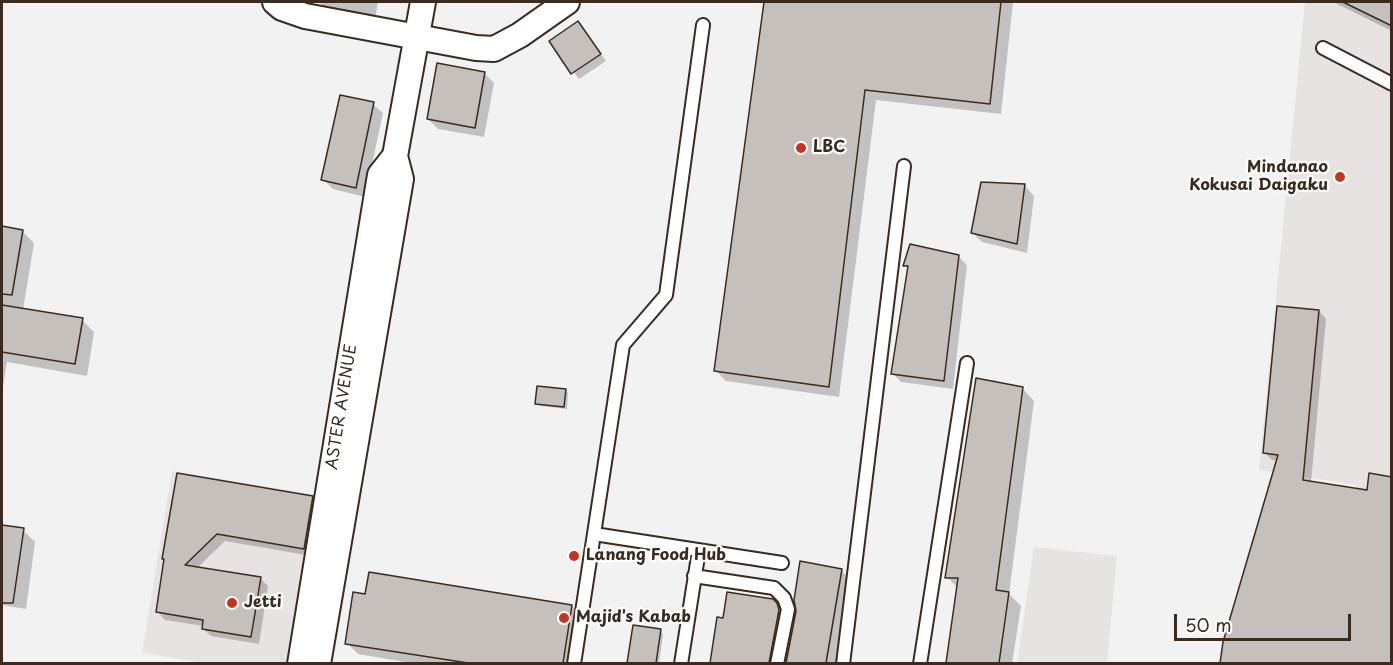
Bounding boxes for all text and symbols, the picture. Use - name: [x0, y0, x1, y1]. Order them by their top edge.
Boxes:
- place label: LBC: [813, 138, 845, 158]
- marker: LBC: [794, 141, 808, 155]
- place label: Mindanao Kokusai Daigaku: [1189, 158, 1328, 196]
- marker: Mindanao Kokusai Daigaku: [1333, 170, 1347, 184]
- street label: ASTER AVENUE: [323, 343, 361, 471]
- place label: Lanang Food Hub: [586, 546, 726, 566]
- marker: Lanang Food Hub: [567, 549, 581, 563]
- place label: Jetti: [244, 593, 282, 613]
- marker: Jetti: [225, 596, 239, 610]
- scale bar: [1177, 602, 1354, 640]
- place label: Majid's Kabab: [576, 608, 691, 628]
- marker: Majid's Kabab: [557, 611, 571, 625]
- text: 50 m: [1185, 611, 1232, 638]

